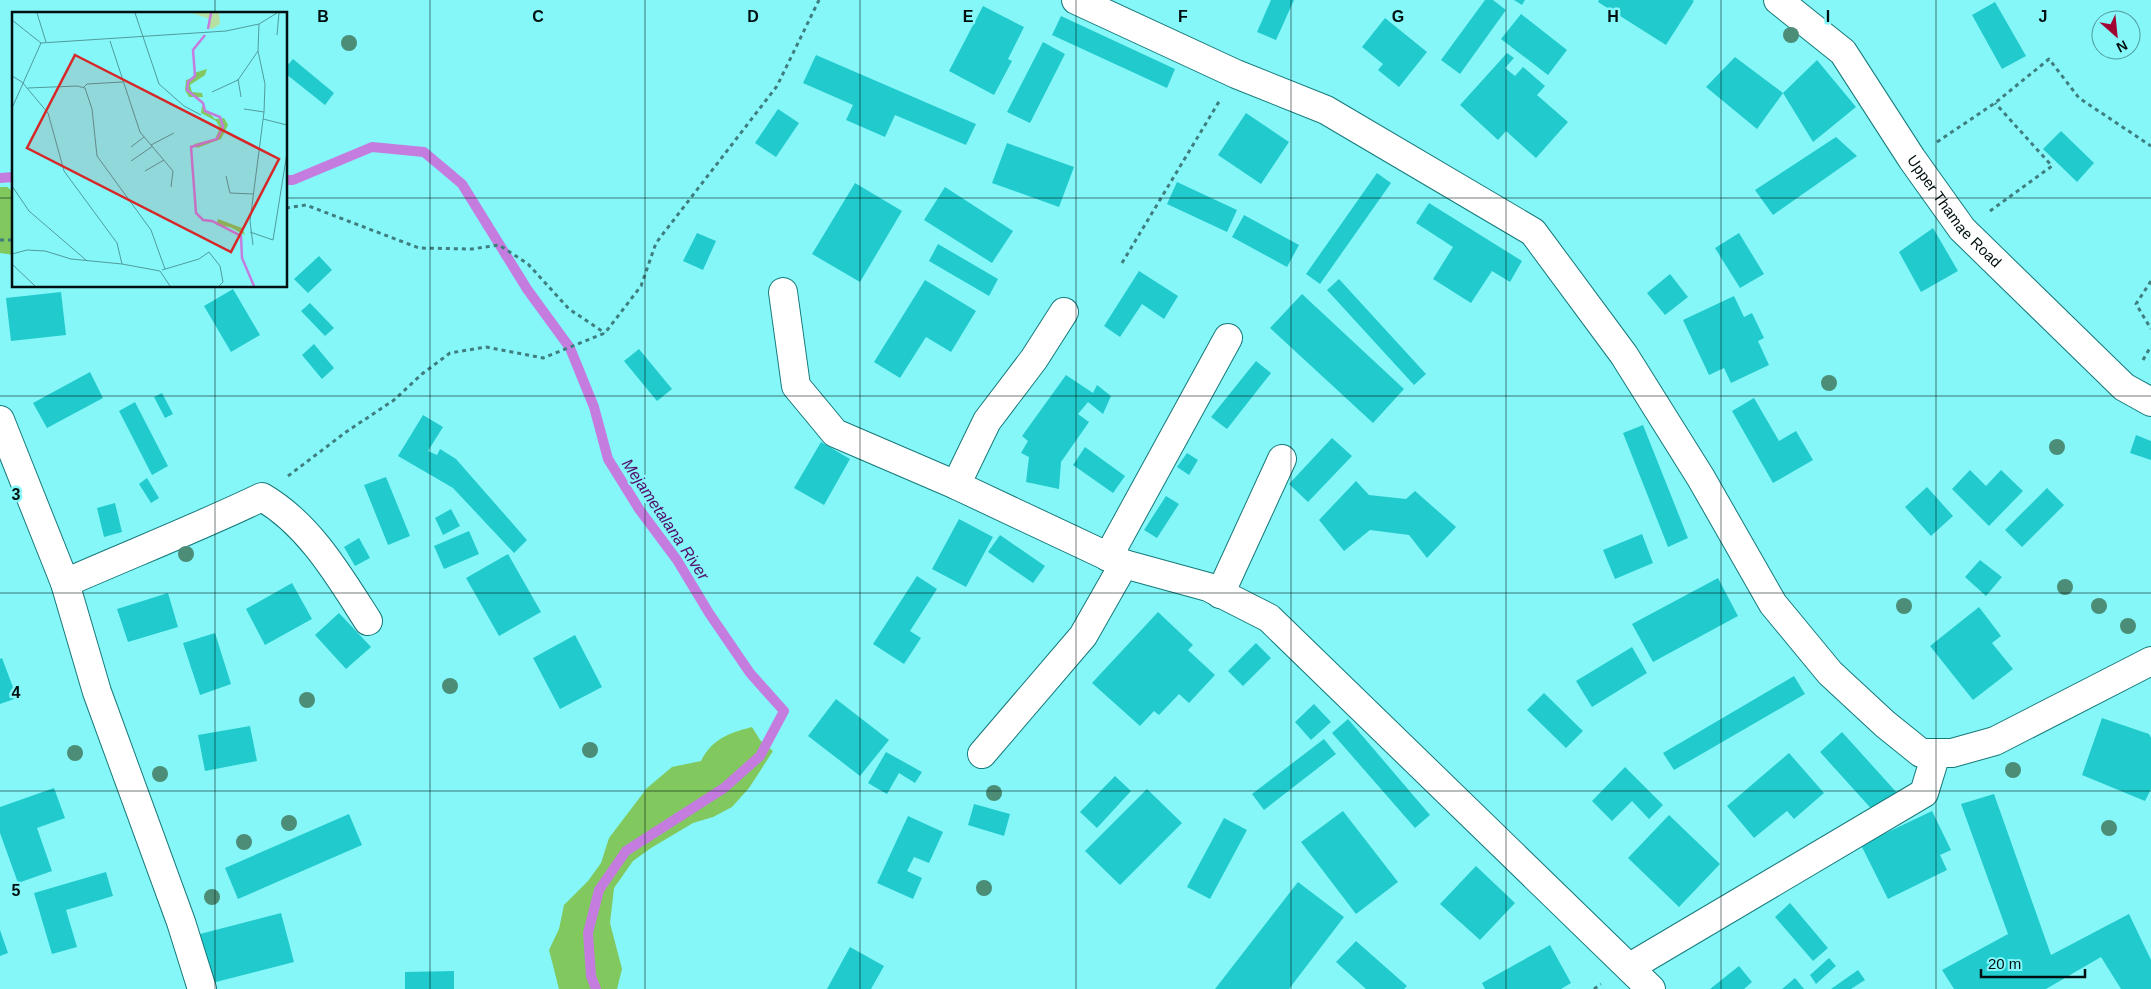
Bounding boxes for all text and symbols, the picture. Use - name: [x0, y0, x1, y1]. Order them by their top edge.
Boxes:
- text: B: [317, 8, 329, 25]
- text: C: [532, 8, 544, 25]
- text: D: [747, 8, 759, 25]
- text: E: [963, 8, 974, 25]
- text: F: [1178, 8, 1188, 25]
- text: G: [1392, 8, 1404, 25]
- text: H: [1607, 8, 1619, 25]
- text: I: [1826, 8, 1830, 25]
- text: J: [2039, 8, 2047, 25]
- north arrow: [2091, 10, 2141, 60]
- inset map: [12, 12, 288, 288]
- text: N: [2114, 37, 2130, 56]
- street label: Upper Thamae Road: [1904, 152, 2005, 271]
- water label: Mejametalana River: [619, 456, 713, 584]
- text: 3: [12, 486, 21, 503]
- text: 4: [12, 684, 21, 701]
- text: 5: [12, 882, 21, 899]
- scale bar: [1981, 946, 2085, 978]
- text: 20 m: [1988, 955, 2021, 972]

